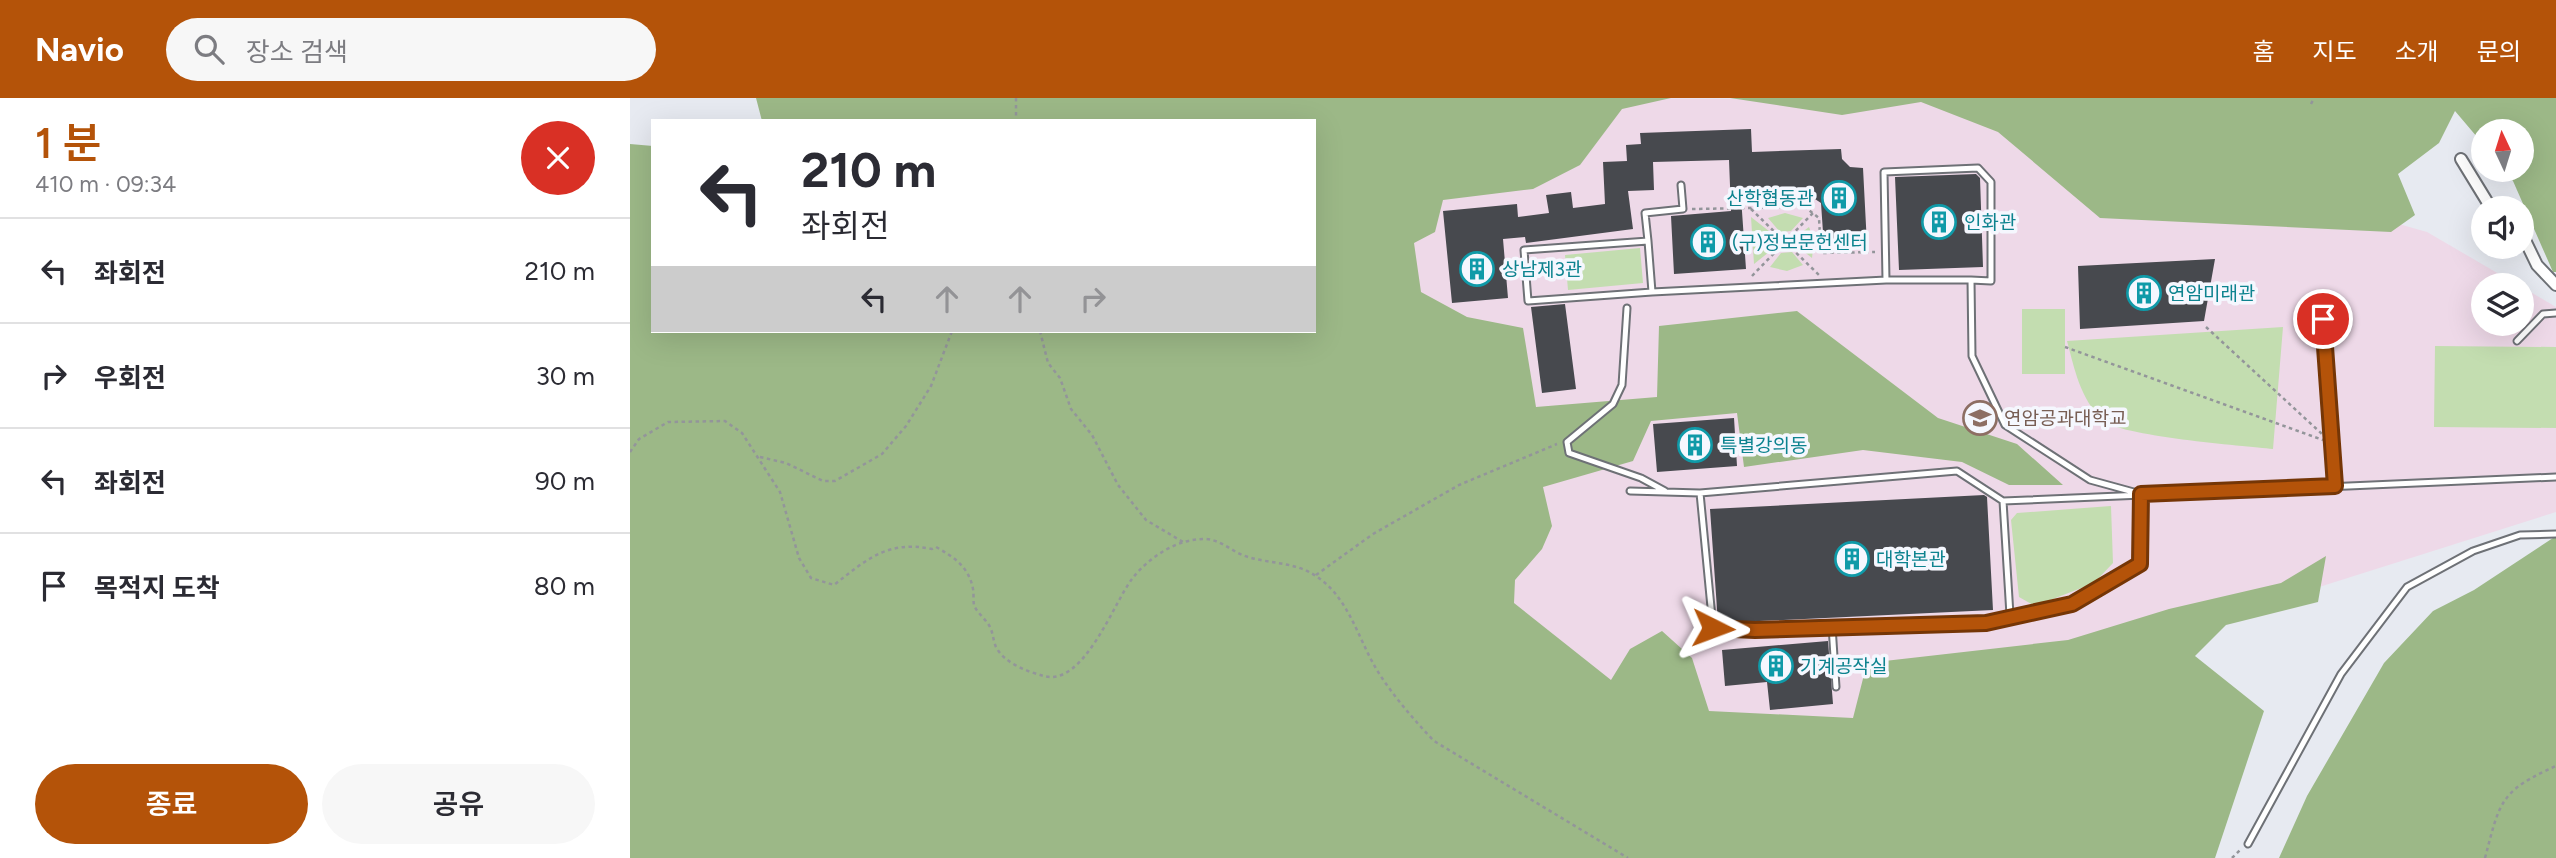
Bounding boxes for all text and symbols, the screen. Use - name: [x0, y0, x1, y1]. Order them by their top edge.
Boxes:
- search box: [166, 18, 656, 81]
- text: Navio: [35, 30, 124, 69]
- icon: search: [190, 30, 228, 68]
- text: 장소 검색: [246, 36, 348, 68]
- text: 홈: [2252, 37, 2274, 66]
- text: 지도: [2312, 37, 2357, 66]
- text: 소개: [2395, 37, 2439, 66]
- text: 문의: [2477, 37, 2521, 66]
- text: 1 분: [35, 118, 101, 169]
- north arrow: [2471, 119, 2534, 182]
- map controls: [2471, 119, 2534, 336]
- button: close: [521, 121, 595, 195]
- text: 210 m: [801, 140, 936, 199]
- icon: left: [686, 147, 777, 238]
- text: 410 m · 09:34: [35, 170, 176, 198]
- building icon: 산학협동관: [1820, 179, 1858, 217]
- place label: 산학협동관: [1727, 187, 1814, 210]
- button: sound: [2471, 196, 2534, 259]
- building icon: 인화관: [1920, 203, 1958, 241]
- text: 좌회전: [801, 207, 889, 245]
- place label: 인화관: [1964, 211, 2016, 234]
- building icon: (구)정보문헌센터: [1689, 223, 1727, 261]
- place label: (구)정보문헌센터: [1732, 231, 1868, 254]
- building icon: 상남제3관: [1458, 250, 1496, 288]
- icon: left: [35, 252, 73, 290]
- text: 210 m: [525, 255, 595, 287]
- text: 좌회전: [94, 257, 166, 289]
- place label: 상남제3관: [1502, 258, 1582, 281]
- button: layers: [2471, 273, 2534, 336]
- building icon: 연암미래관: [2125, 274, 2163, 312]
- icon: left: [855, 280, 893, 318]
- icon: ahead: [928, 280, 966, 318]
- icon: ahead: [1001, 280, 1039, 318]
- icon: right: [1074, 280, 1112, 318]
- place label: 연암미래관: [2168, 282, 2255, 305]
- pin: [2293, 289, 2353, 349]
- icon: arrive: [2304, 300, 2342, 338]
- icon: right: [35, 357, 73, 395]
- text: 30 m: [536, 360, 595, 392]
- text: 우회전: [94, 362, 166, 394]
- school or university icon: 연암공과대학교: [1961, 399, 1999, 437]
- place label: 연암공과대학교: [2004, 407, 2126, 430]
- building icon: 특별강의동: [1676, 426, 1714, 464]
- place label: 특별강의동: [1720, 434, 1807, 457]
- icon: left: [35, 462, 73, 500]
- text: 90 m: [535, 465, 595, 497]
- text: 좌회전: [94, 467, 166, 499]
- building icon: 대학본관: [1833, 540, 1871, 578]
- place label: 대학본관: [1876, 548, 1946, 571]
- icon: arrive: [35, 567, 73, 605]
- text: 80 m: [534, 570, 595, 602]
- text: 목적지 도착: [94, 572, 220, 604]
- position arrow: [1676, 591, 1750, 665]
- building icon: 기계공작실: [1757, 647, 1795, 685]
- place label: 기계공작실: [1800, 655, 1887, 678]
- button: 종료: [35, 764, 308, 844]
- button: 공유: [322, 764, 595, 844]

